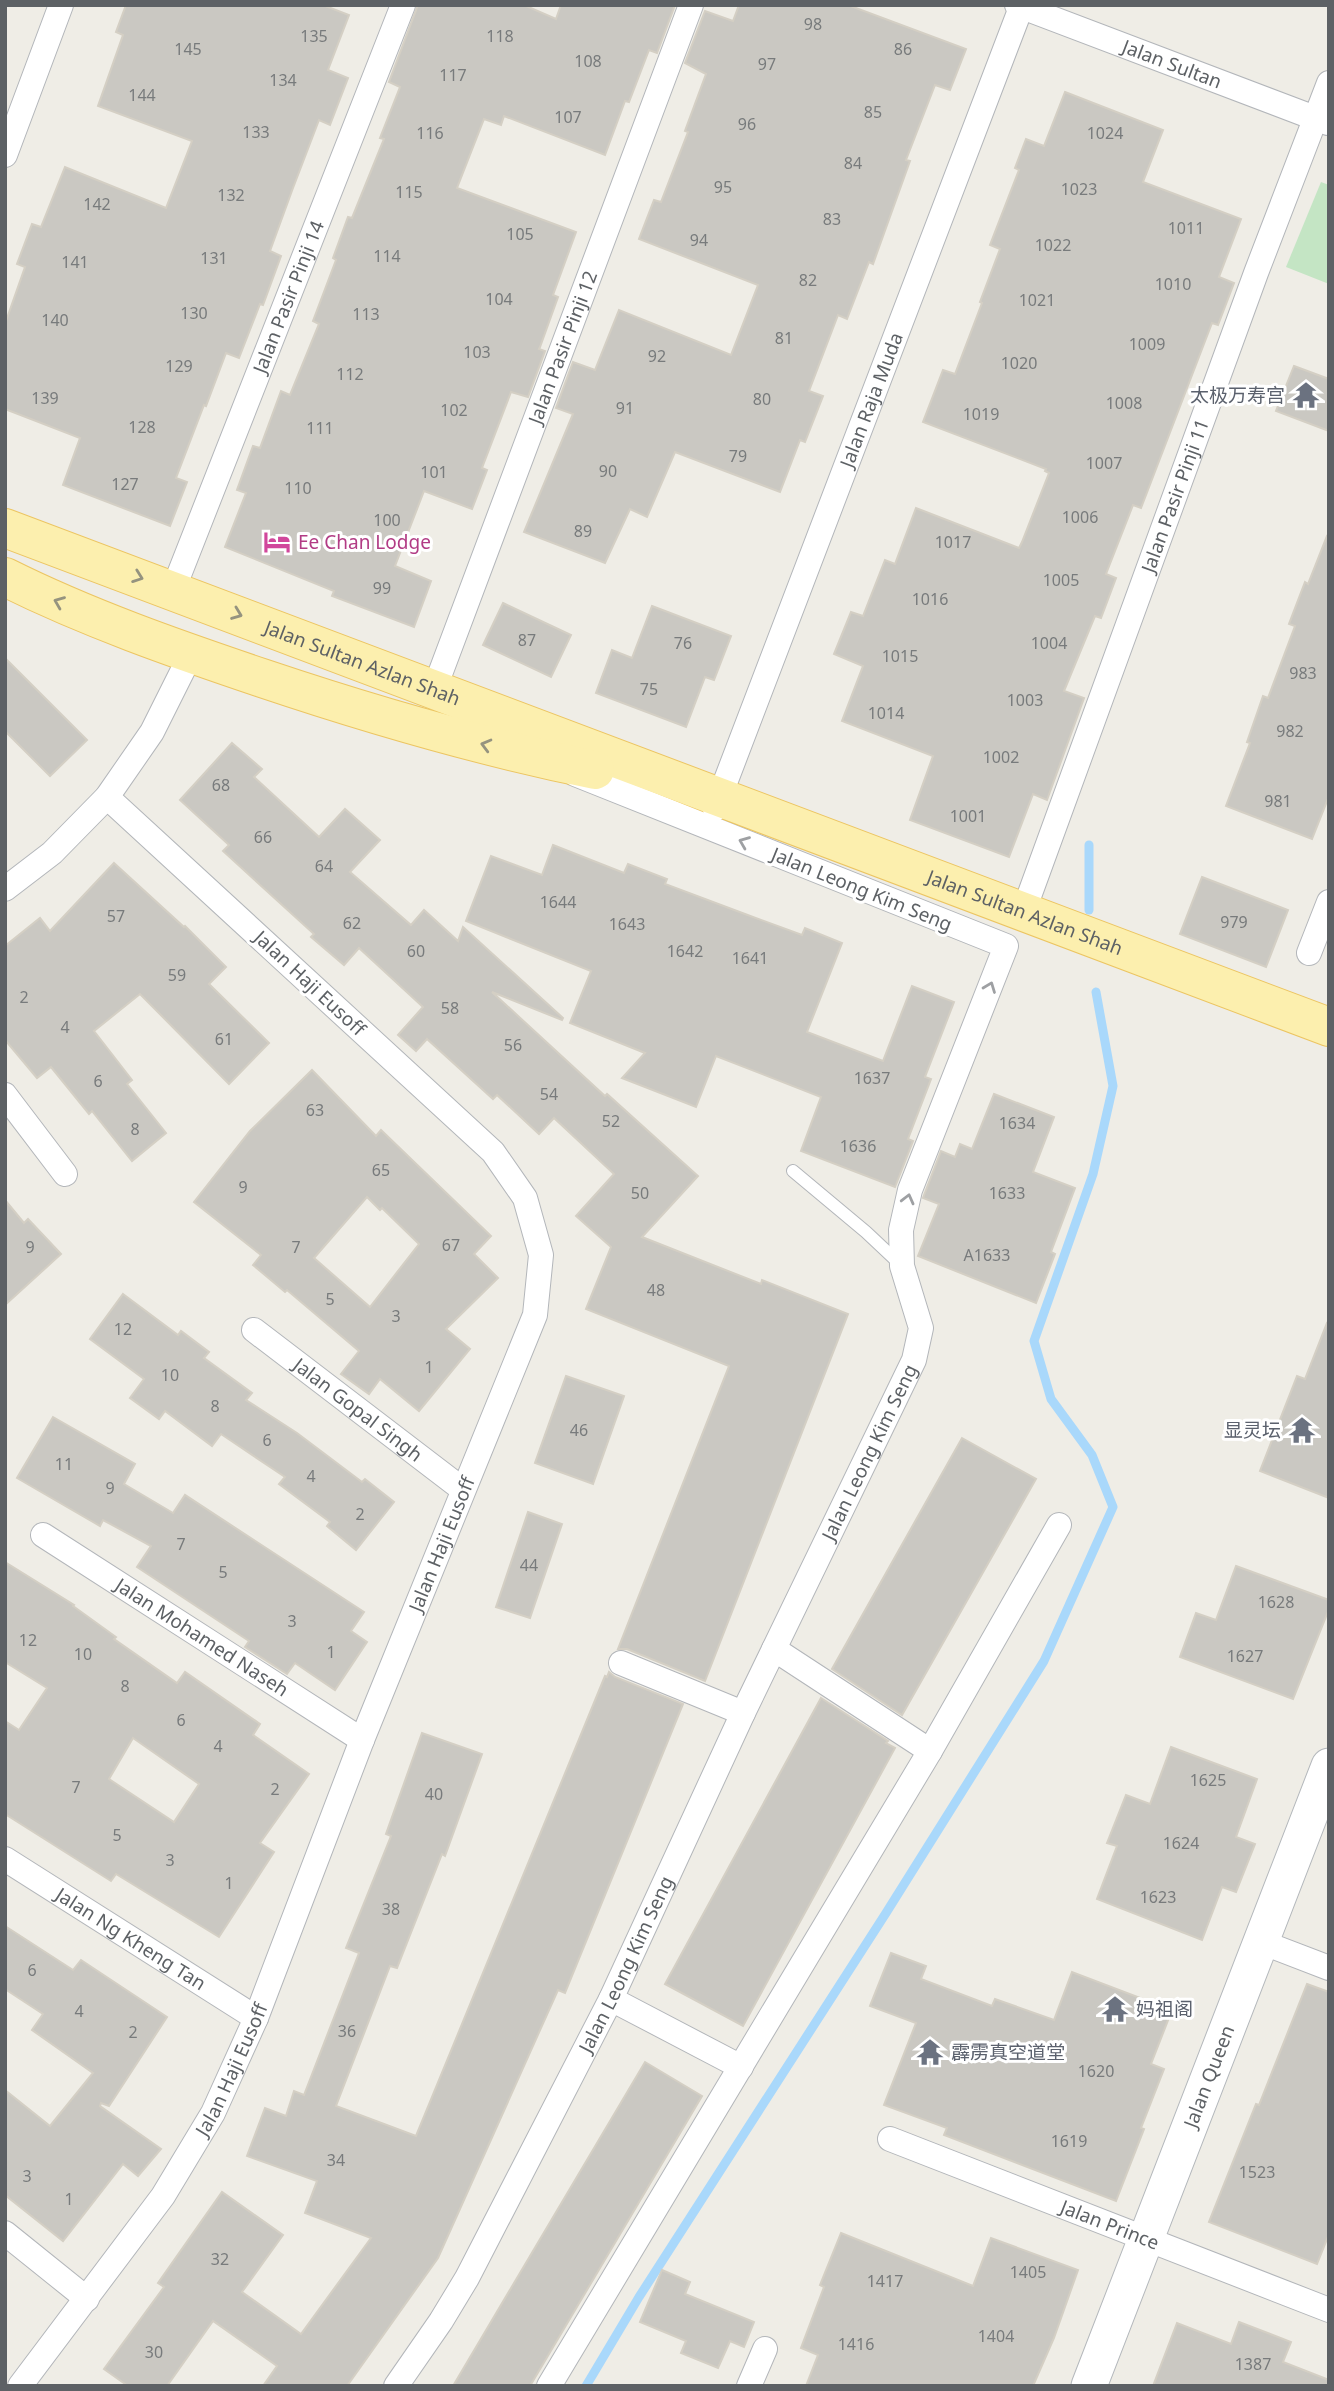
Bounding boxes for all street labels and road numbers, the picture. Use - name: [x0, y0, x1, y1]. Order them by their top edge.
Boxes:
- street label: Jalan Sultan: [1117, 32, 1226, 95]
- street label: Jalan Pasir Pinji 14: [246, 217, 330, 379]
- street label: Jalan Pasir Pinji 12: [521, 267, 603, 430]
- street label: Jalan Raja Muda: [833, 329, 909, 473]
- street label: Jalan Pasir Pinji 11: [1134, 415, 1215, 578]
- street label: Jalan Sultan Azlan Shah: [259, 613, 464, 711]
- street label: Jalan Leong Kim Seng: [766, 840, 956, 937]
- street label: Jalan Sultan Azlan Shah: [921, 863, 1127, 961]
- street label: Jalan Haji Eusoff: [247, 923, 372, 1042]
- street label: Jalan Gopal Singh: [287, 1351, 428, 1467]
- street label: Jalan Leong Kim Seng: [815, 1360, 923, 1546]
- street label: Jalan Haji Eusoff: [402, 1472, 481, 1617]
- street label: Jalan Mohamed Naseh: [109, 1571, 294, 1702]
- street label: Jalan Leong Kim Seng: [572, 1872, 679, 2059]
- street label: Jalan Ng Kheng Tan: [49, 1880, 211, 1996]
- street label: Jalan Haji Eusoff: [188, 1999, 274, 2142]
- street label: Jalan Queen: [1177, 2021, 1240, 2133]
- street label: Jalan Prince: [1055, 2193, 1163, 2256]

